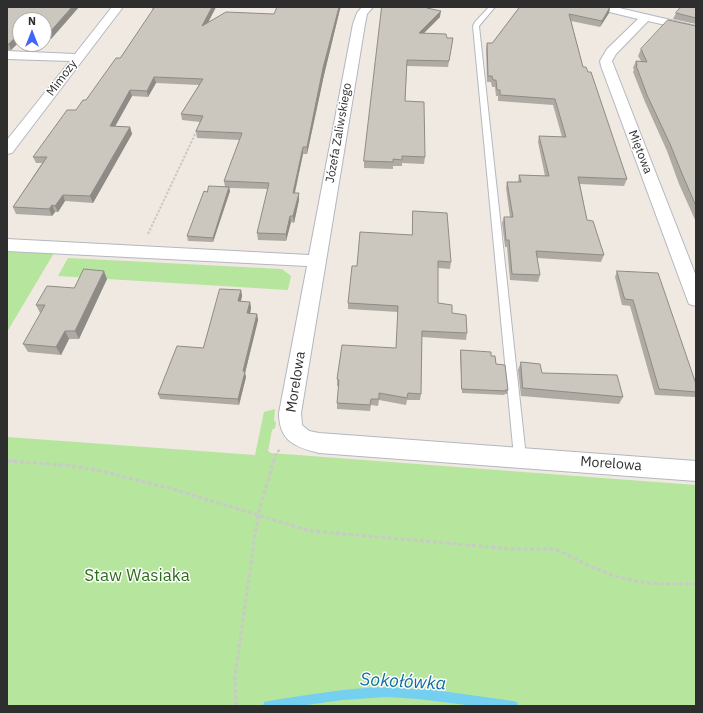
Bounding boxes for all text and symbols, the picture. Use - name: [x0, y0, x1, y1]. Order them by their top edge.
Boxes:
- north arrow: [12, 12, 52, 52]
- text: N: [28, 14, 36, 28]
- street label: Mimozy: [44, 57, 80, 99]
- street label: Józefa Zaliwskiego: [323, 82, 355, 184]
- street label: Miętowa: [625, 128, 655, 176]
- street label: Morelowa: [283, 350, 309, 414]
- street label: Morelowa: [580, 453, 642, 475]
- park label: Staw Wasiaka: [84, 566, 190, 586]
- water label: Sokołówka: [359, 669, 447, 695]

